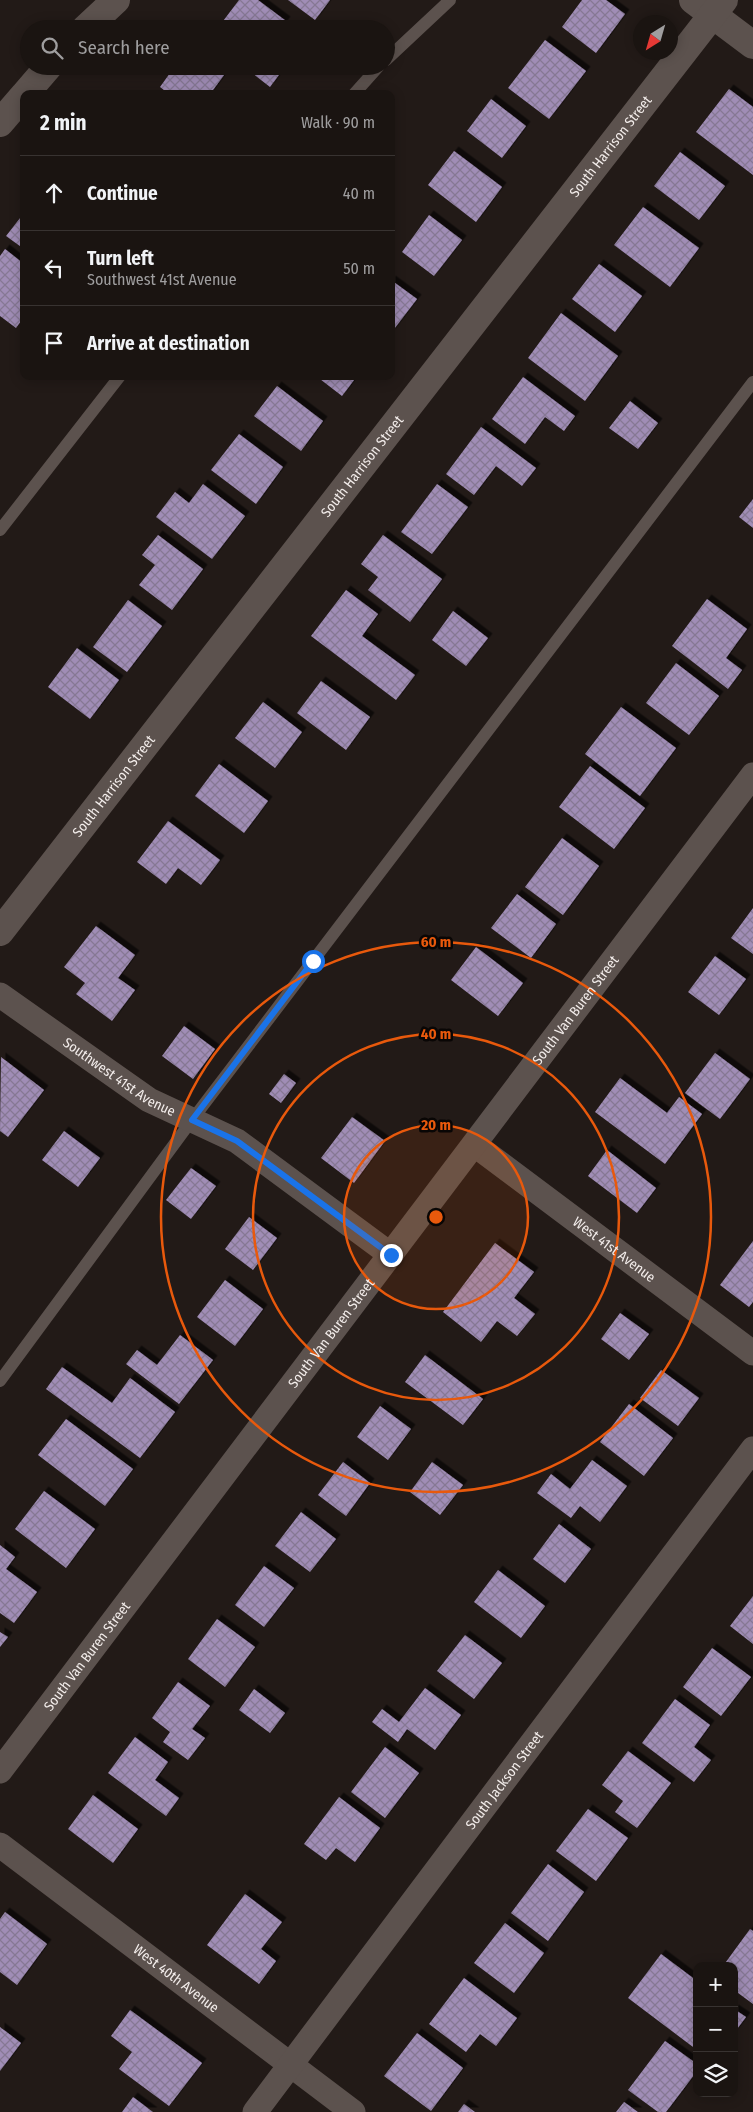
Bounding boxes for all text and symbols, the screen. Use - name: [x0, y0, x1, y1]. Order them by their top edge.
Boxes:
- north arrow: [633, 15, 678, 60]
- search box: [20, 20, 395, 75]
- icon: search: [38, 34, 66, 62]
- text: Search here: [78, 36, 170, 59]
- street label: South Harrison Street: [566, 92, 656, 201]
- text: 2 min: [40, 110, 87, 136]
- text: Walk · 90 m: [301, 113, 375, 132]
- icon: ahead: [40, 179, 68, 207]
- text: Continue: [87, 182, 158, 205]
- text: 40 m: [343, 184, 375, 203]
- text: Turn left: [87, 247, 154, 270]
- icon: left: [40, 254, 68, 282]
- text: 50 m: [343, 259, 375, 278]
- text: Southwest 41st Avenue: [87, 270, 237, 289]
- icon: arrive: [40, 329, 68, 357]
- text: Arrive at destination: [87, 332, 250, 355]
- street label: South Harrison Street: [318, 412, 407, 521]
- street label: South Harrison Street: [69, 732, 159, 840]
- text: 60 m: [421, 933, 451, 951]
- route start: [302, 950, 325, 973]
- street label: South Van Buren Street: [529, 952, 623, 1068]
- text: 40 m: [421, 1025, 451, 1043]
- street label: Southwest 41st Avenue: [60, 1034, 178, 1120]
- text: 20 m: [420, 1116, 451, 1134]
- centre of rings: [427, 1208, 445, 1226]
- street label: West 41st Avenue: [569, 1213, 659, 1286]
- route end: [380, 1244, 403, 1267]
- street label: South Van Buren Street: [285, 1275, 379, 1391]
- street label: South Van Buren Street: [40, 1598, 134, 1714]
- street label: South Jackson Street: [462, 1728, 547, 1833]
- street label: West 40th Avenue: [130, 1941, 222, 2016]
- map controls: [693, 1962, 738, 2097]
- button: +: [693, 1962, 738, 2007]
- button: −: [693, 2007, 738, 2052]
- button: layers: [693, 2052, 738, 2097]

